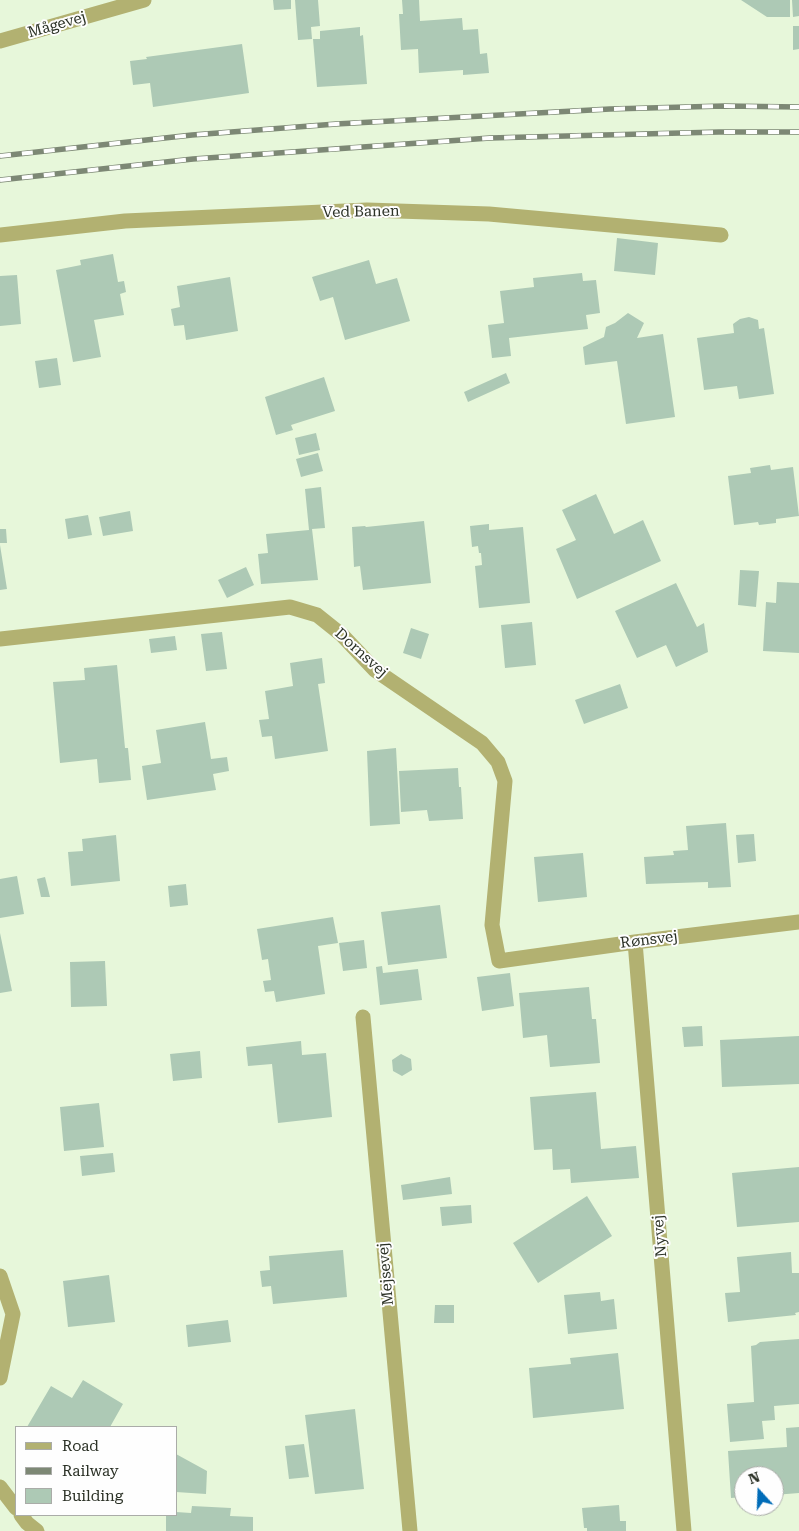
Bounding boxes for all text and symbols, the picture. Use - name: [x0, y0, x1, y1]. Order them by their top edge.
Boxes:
- street label: Mågevej: [26, 8, 88, 42]
- street label: Ved Banen: [322, 202, 400, 222]
- street label: Dornsvej: [331, 625, 391, 681]
- street label: Rønsvej: [619, 928, 679, 952]
- street label: Nyvej: [649, 1214, 671, 1258]
- street label: Mejsevej: [374, 1242, 398, 1306]
- legend: [15, 1426, 178, 1516]
- text: Road: [62, 1437, 99, 1455]
- text: Railway: [62, 1462, 119, 1480]
- north arrow: [734, 1466, 784, 1516]
- text: N: [746, 1468, 762, 1487]
- text: Building: [62, 1487, 123, 1505]

